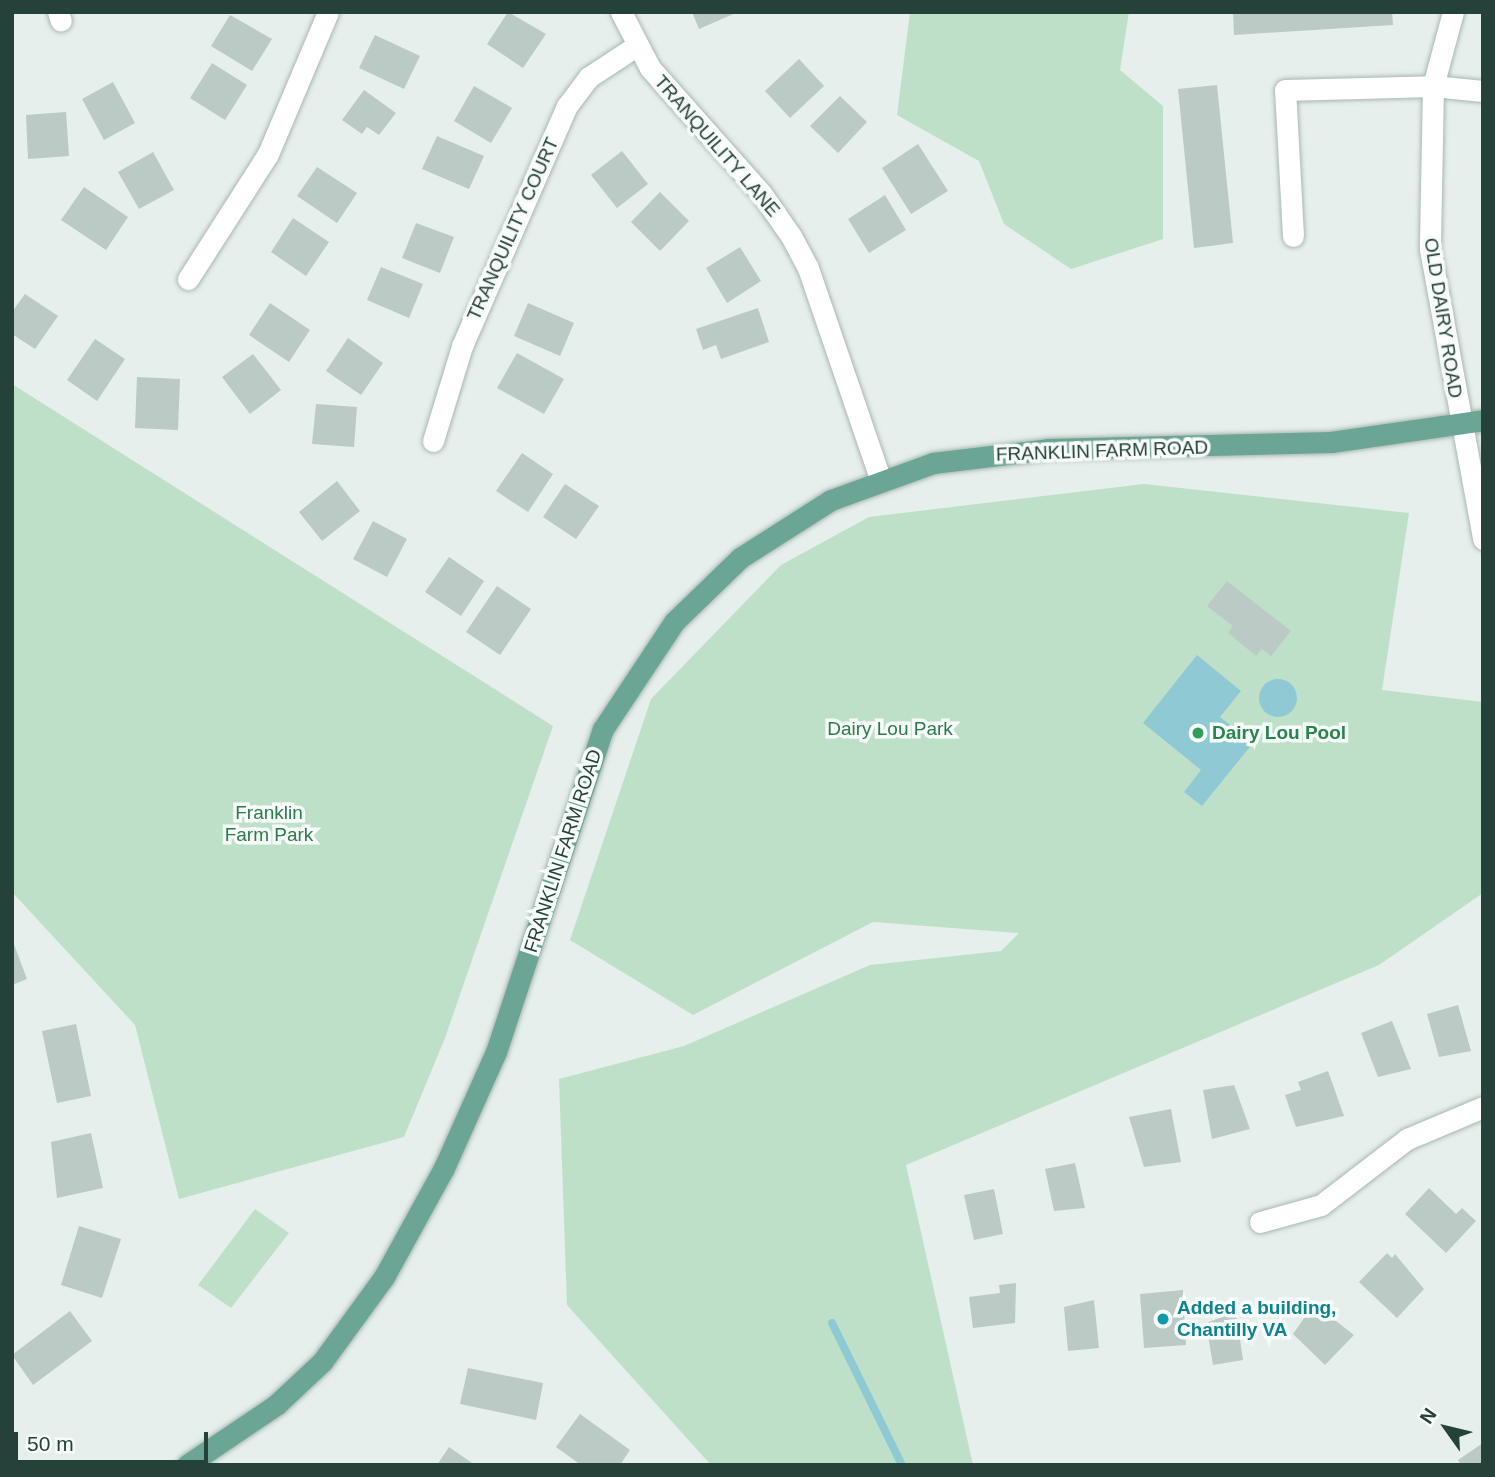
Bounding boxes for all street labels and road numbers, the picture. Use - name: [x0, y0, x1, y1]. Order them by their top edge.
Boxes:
- street label: TRANQUILITY LANE: [649, 70, 785, 222]
- street label: TRANQUILITY COURT: [462, 134, 564, 324]
- street label: OLD DAIRY ROAD: [1419, 236, 1467, 400]
- street label: FRANKLIN FARM ROAD: [996, 436, 1208, 466]
- street label: FRANKLIN FARM ROAD: [519, 747, 607, 955]

